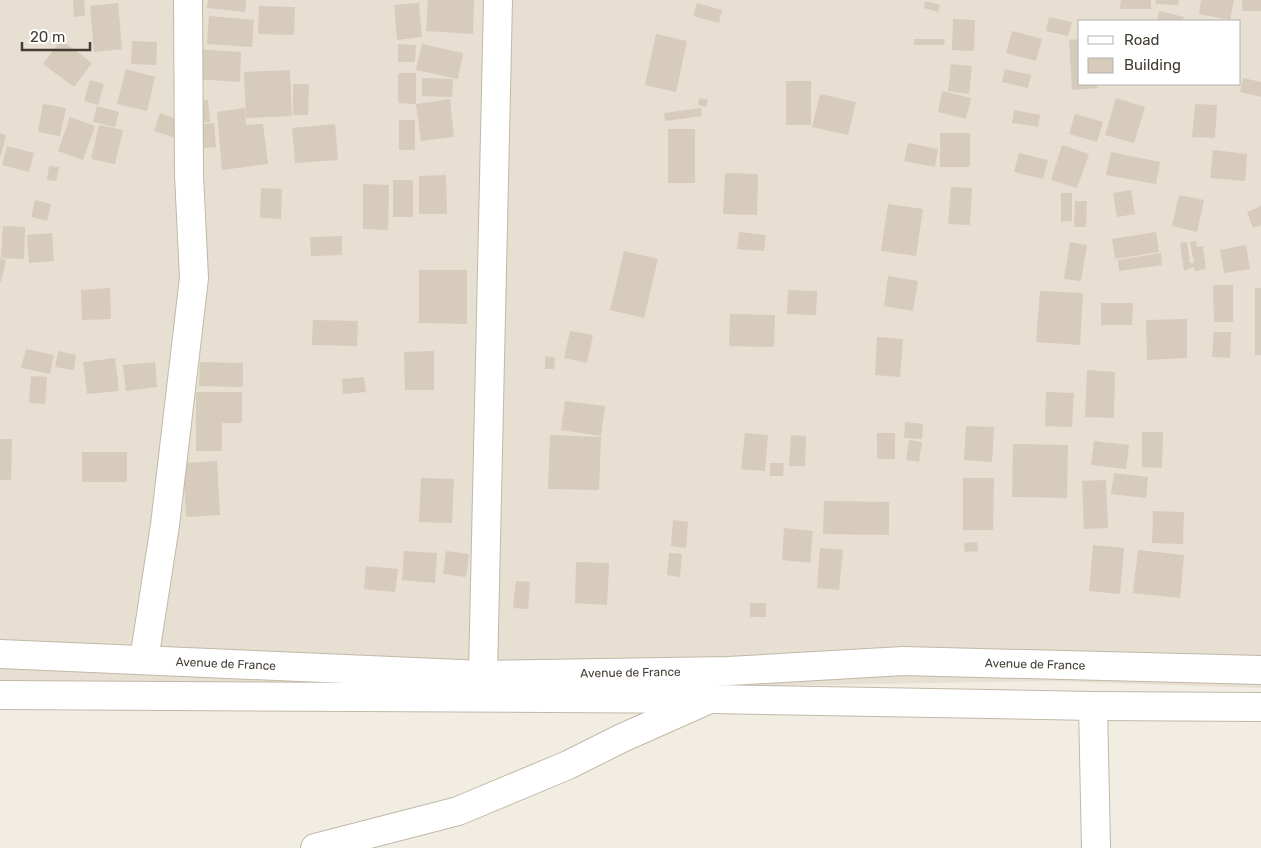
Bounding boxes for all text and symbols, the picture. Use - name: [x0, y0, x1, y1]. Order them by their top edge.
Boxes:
- scale bar: [22, 20, 90, 52]
- legend: [1078, 20, 1241, 85]
- text: 20 m: [30, 28, 65, 46]
- text: Road: [1124, 31, 1160, 49]
- text: Building: [1124, 56, 1181, 74]
- street label: Avenue de France: [175, 655, 277, 673]
- street label: Avenue de France: [985, 656, 1086, 673]
- street label: Avenue de France: [580, 665, 681, 680]

